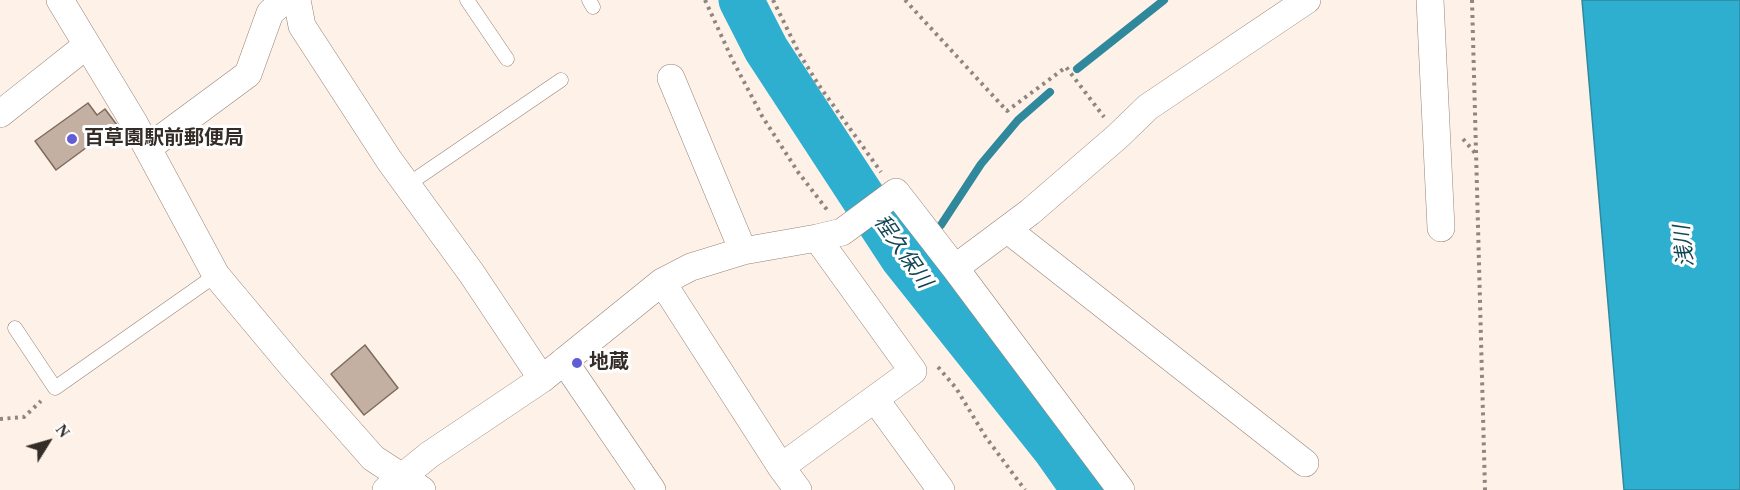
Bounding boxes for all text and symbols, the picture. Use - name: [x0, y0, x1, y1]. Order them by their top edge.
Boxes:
- place label: 百草園駅前郵便局: [84, 127, 244, 151]
- marker: 百草園駅前郵便局: [65, 132, 79, 146]
- water label: 程久保川: [868, 210, 936, 294]
- water label: 浅川: [1670, 224, 1700, 268]
- place label: 地蔵: [589, 351, 629, 375]
- marker: 地蔵: [570, 356, 584, 370]
- north arrow: [18, 412, 78, 472]
- text: N: [53, 421, 73, 441]

